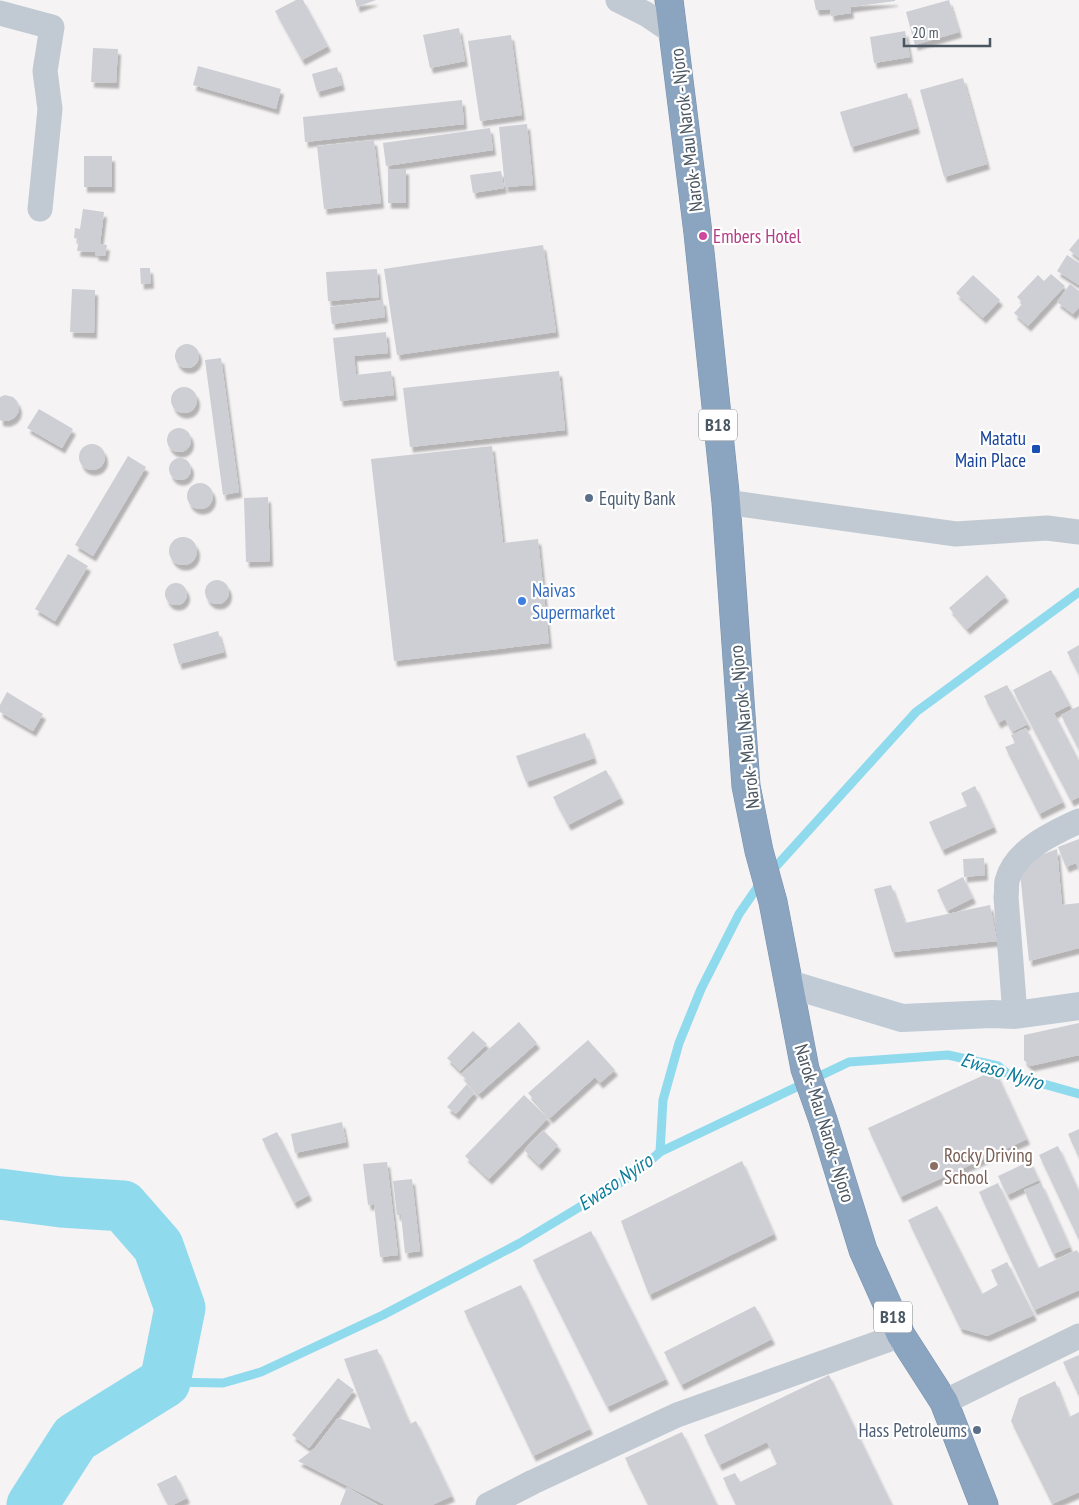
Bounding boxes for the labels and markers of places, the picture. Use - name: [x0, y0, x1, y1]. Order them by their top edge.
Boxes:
- place label: Embers Hotel: [713, 224, 802, 248]
- marker: Embers Hotel: [697, 230, 709, 242]
- place label: Matatu Main Place: [955, 426, 1026, 472]
- marker: Matatu Main Place: [1030, 443, 1042, 455]
- place label: Equity Bank: [599, 486, 676, 510]
- marker: Equity Bank: [583, 492, 595, 504]
- place label: Naivas Supermarket: [532, 578, 616, 624]
- marker: Naivas Supermarket: [516, 595, 528, 607]
- place label: Rocky Driving School: [944, 1143, 1033, 1189]
- marker: Rocky Driving School: [928, 1160, 940, 1172]
- place label: Hass Petroleums: [859, 1418, 967, 1442]
- marker: Hass Petroleums: [971, 1424, 983, 1436]

